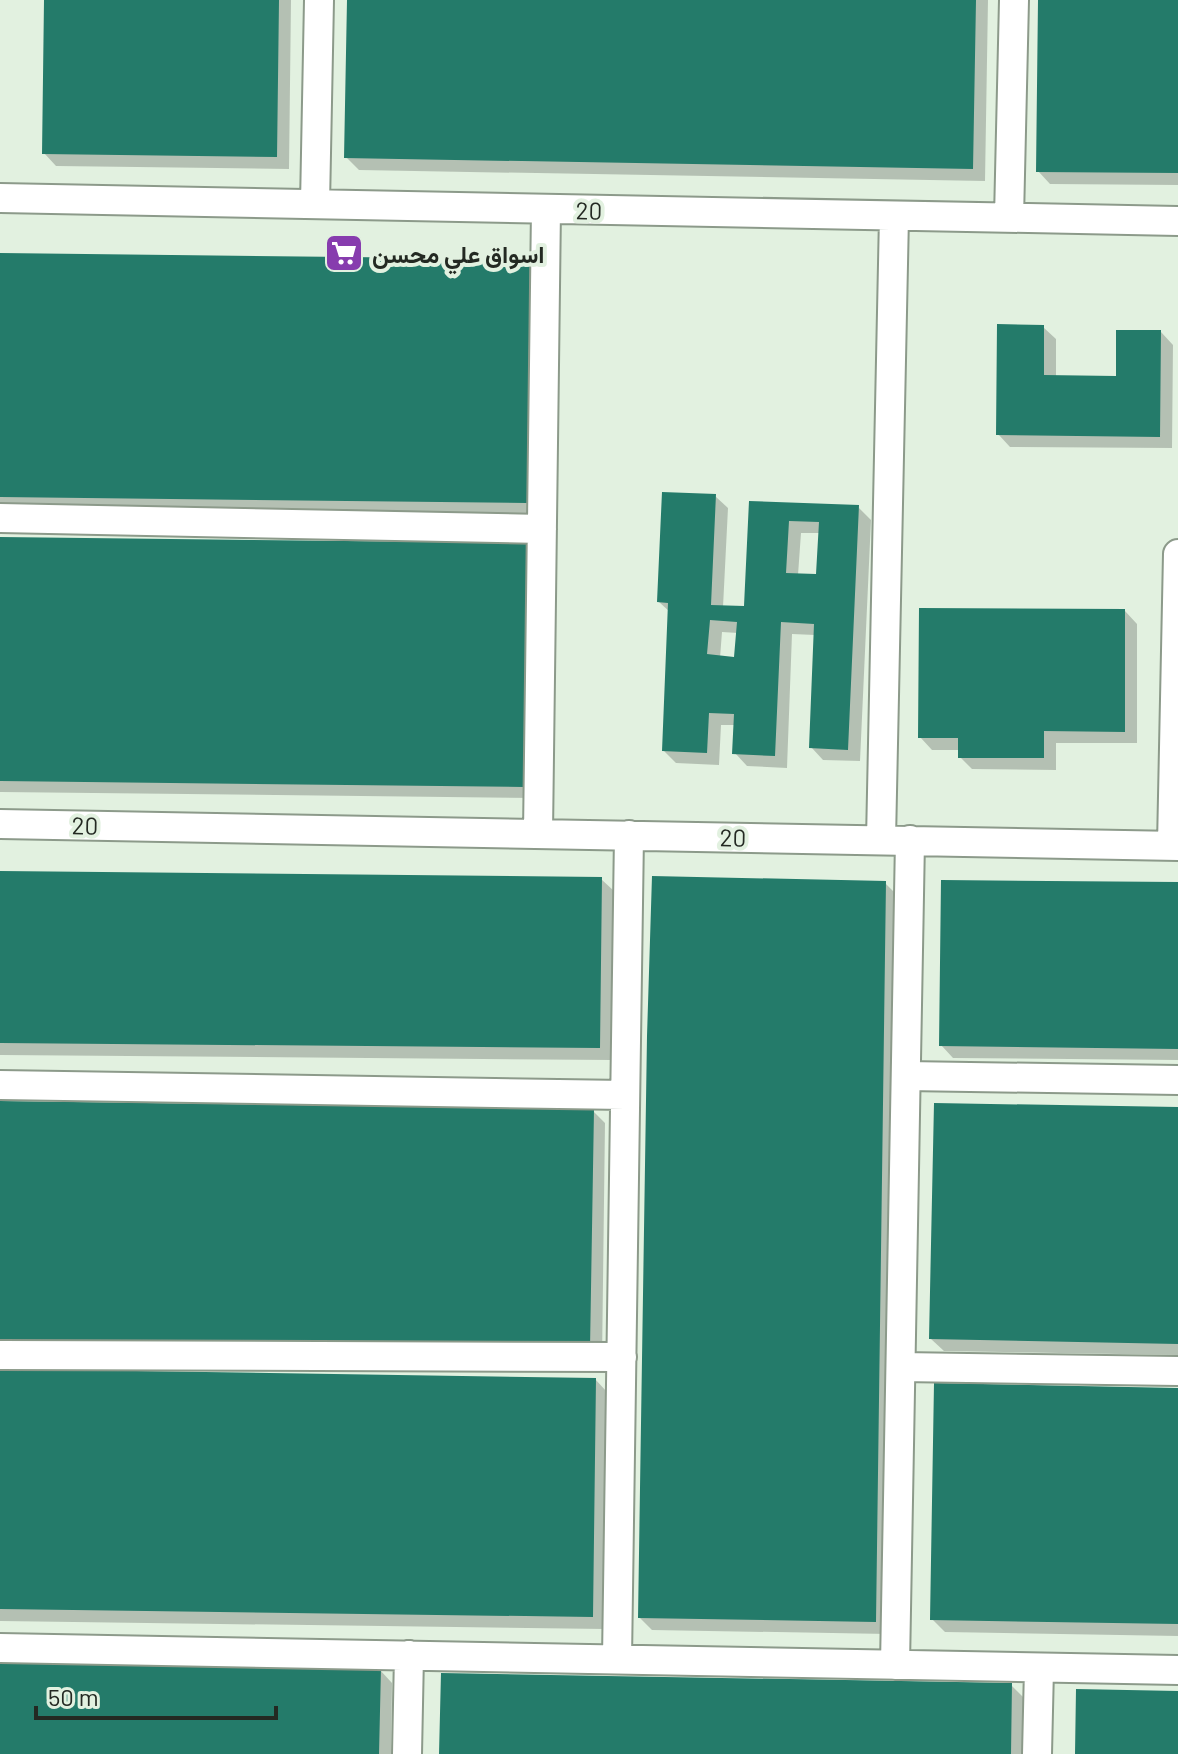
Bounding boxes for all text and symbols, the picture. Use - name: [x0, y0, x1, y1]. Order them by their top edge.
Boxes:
- street label: 20: [576, 195, 602, 225]
- supermarket icon: اسواق علي محسن: [323, 232, 365, 274]
- place label: اسواق علي محسن: [372, 239, 545, 275]
- street label: 20: [72, 810, 98, 840]
- street label: 20: [720, 822, 746, 852]
- scale bar: [36, 1670, 276, 1720]
- text: 50 m: [48, 1682, 99, 1711]

